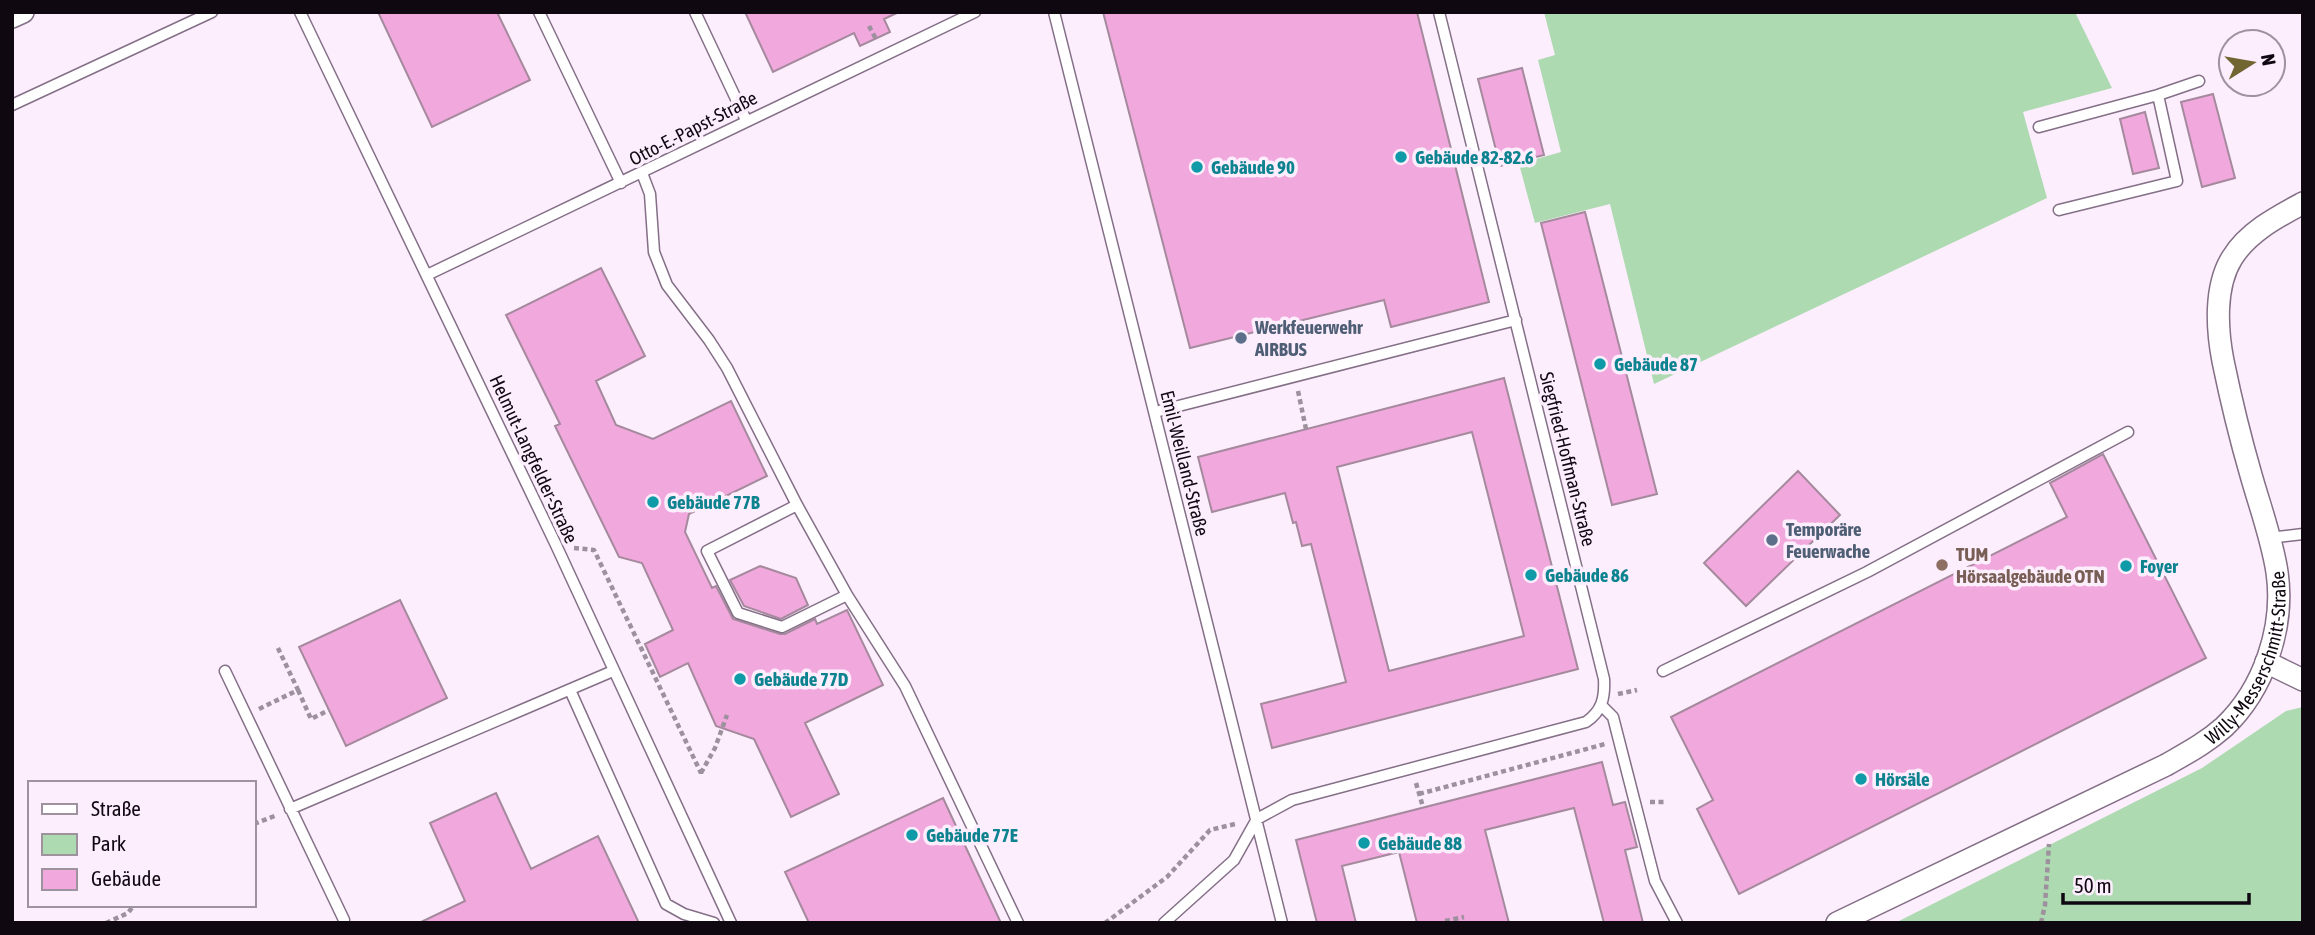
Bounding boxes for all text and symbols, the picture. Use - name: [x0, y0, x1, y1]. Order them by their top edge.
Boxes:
- north arrow: [2217, 28, 2287, 98]
- text: N: [2257, 52, 2281, 67]
- street label: Otto-E.-Papst-Straße: [625, 86, 761, 170]
- place label: Gebäude 82-82.6: [1415, 146, 1534, 168]
- marker: Gebäude 82-82.6: [1393, 149, 1409, 165]
- place label: Gebäude 90: [1211, 156, 1295, 178]
- marker: Gebäude 90: [1189, 159, 1205, 175]
- place label: Werkfeuerwehr AIRBUS: [1254, 316, 1363, 360]
- marker: Werkfeuerwehr AIRBUS: [1233, 330, 1249, 346]
- place label: Gebäude 87: [1614, 353, 1698, 375]
- marker: Gebäude 87: [1592, 356, 1608, 372]
- street label: Siegfried-Hoffman-Straße: [1536, 370, 1600, 548]
- street label: Helmut-Langfelder-Straße: [485, 371, 583, 547]
- street label: Emil-Weilland-Straße: [1156, 388, 1214, 538]
- place label: Gebäude 77B: [667, 491, 760, 513]
- marker: Gebäude 77B: [645, 494, 661, 510]
- place label: Temporäre Feuerwache: [1786, 518, 1871, 562]
- marker: Temporäre Feuerwache: [1764, 532, 1780, 548]
- place label: TUM Hörsaalgebäude OTN: [1956, 543, 2105, 587]
- place label: Foyer: [2140, 555, 2178, 577]
- marker: TUM Hörsaalgebäude OTN: [1934, 557, 1950, 573]
- marker: Foyer: [2118, 558, 2134, 574]
- place label: Gebäude 86: [1545, 564, 1629, 586]
- marker: Gebäude 86: [1523, 567, 1539, 583]
- street label: Willy-Messerschmitt-Straße: [2201, 570, 2290, 749]
- place label: Gebäude 77D: [754, 668, 849, 690]
- marker: Gebäude 77D: [732, 671, 748, 687]
- place label: Hörsäle: [1875, 768, 1930, 790]
- marker: Hörsäle: [1853, 771, 1869, 787]
- legend: [28, 781, 256, 907]
- text: Straße: [91, 796, 141, 820]
- place label: Gebäude 77E: [926, 824, 1018, 846]
- marker: Gebäude 77E: [904, 827, 920, 843]
- text: Park: [91, 831, 126, 855]
- place label: Gebäude 88: [1378, 832, 1462, 854]
- marker: Gebäude 88: [1356, 835, 1372, 851]
- scale bar: [2063, 862, 2248, 906]
- text: Gebäude: [91, 866, 161, 890]
- text: 50 m: [2074, 873, 2112, 897]

